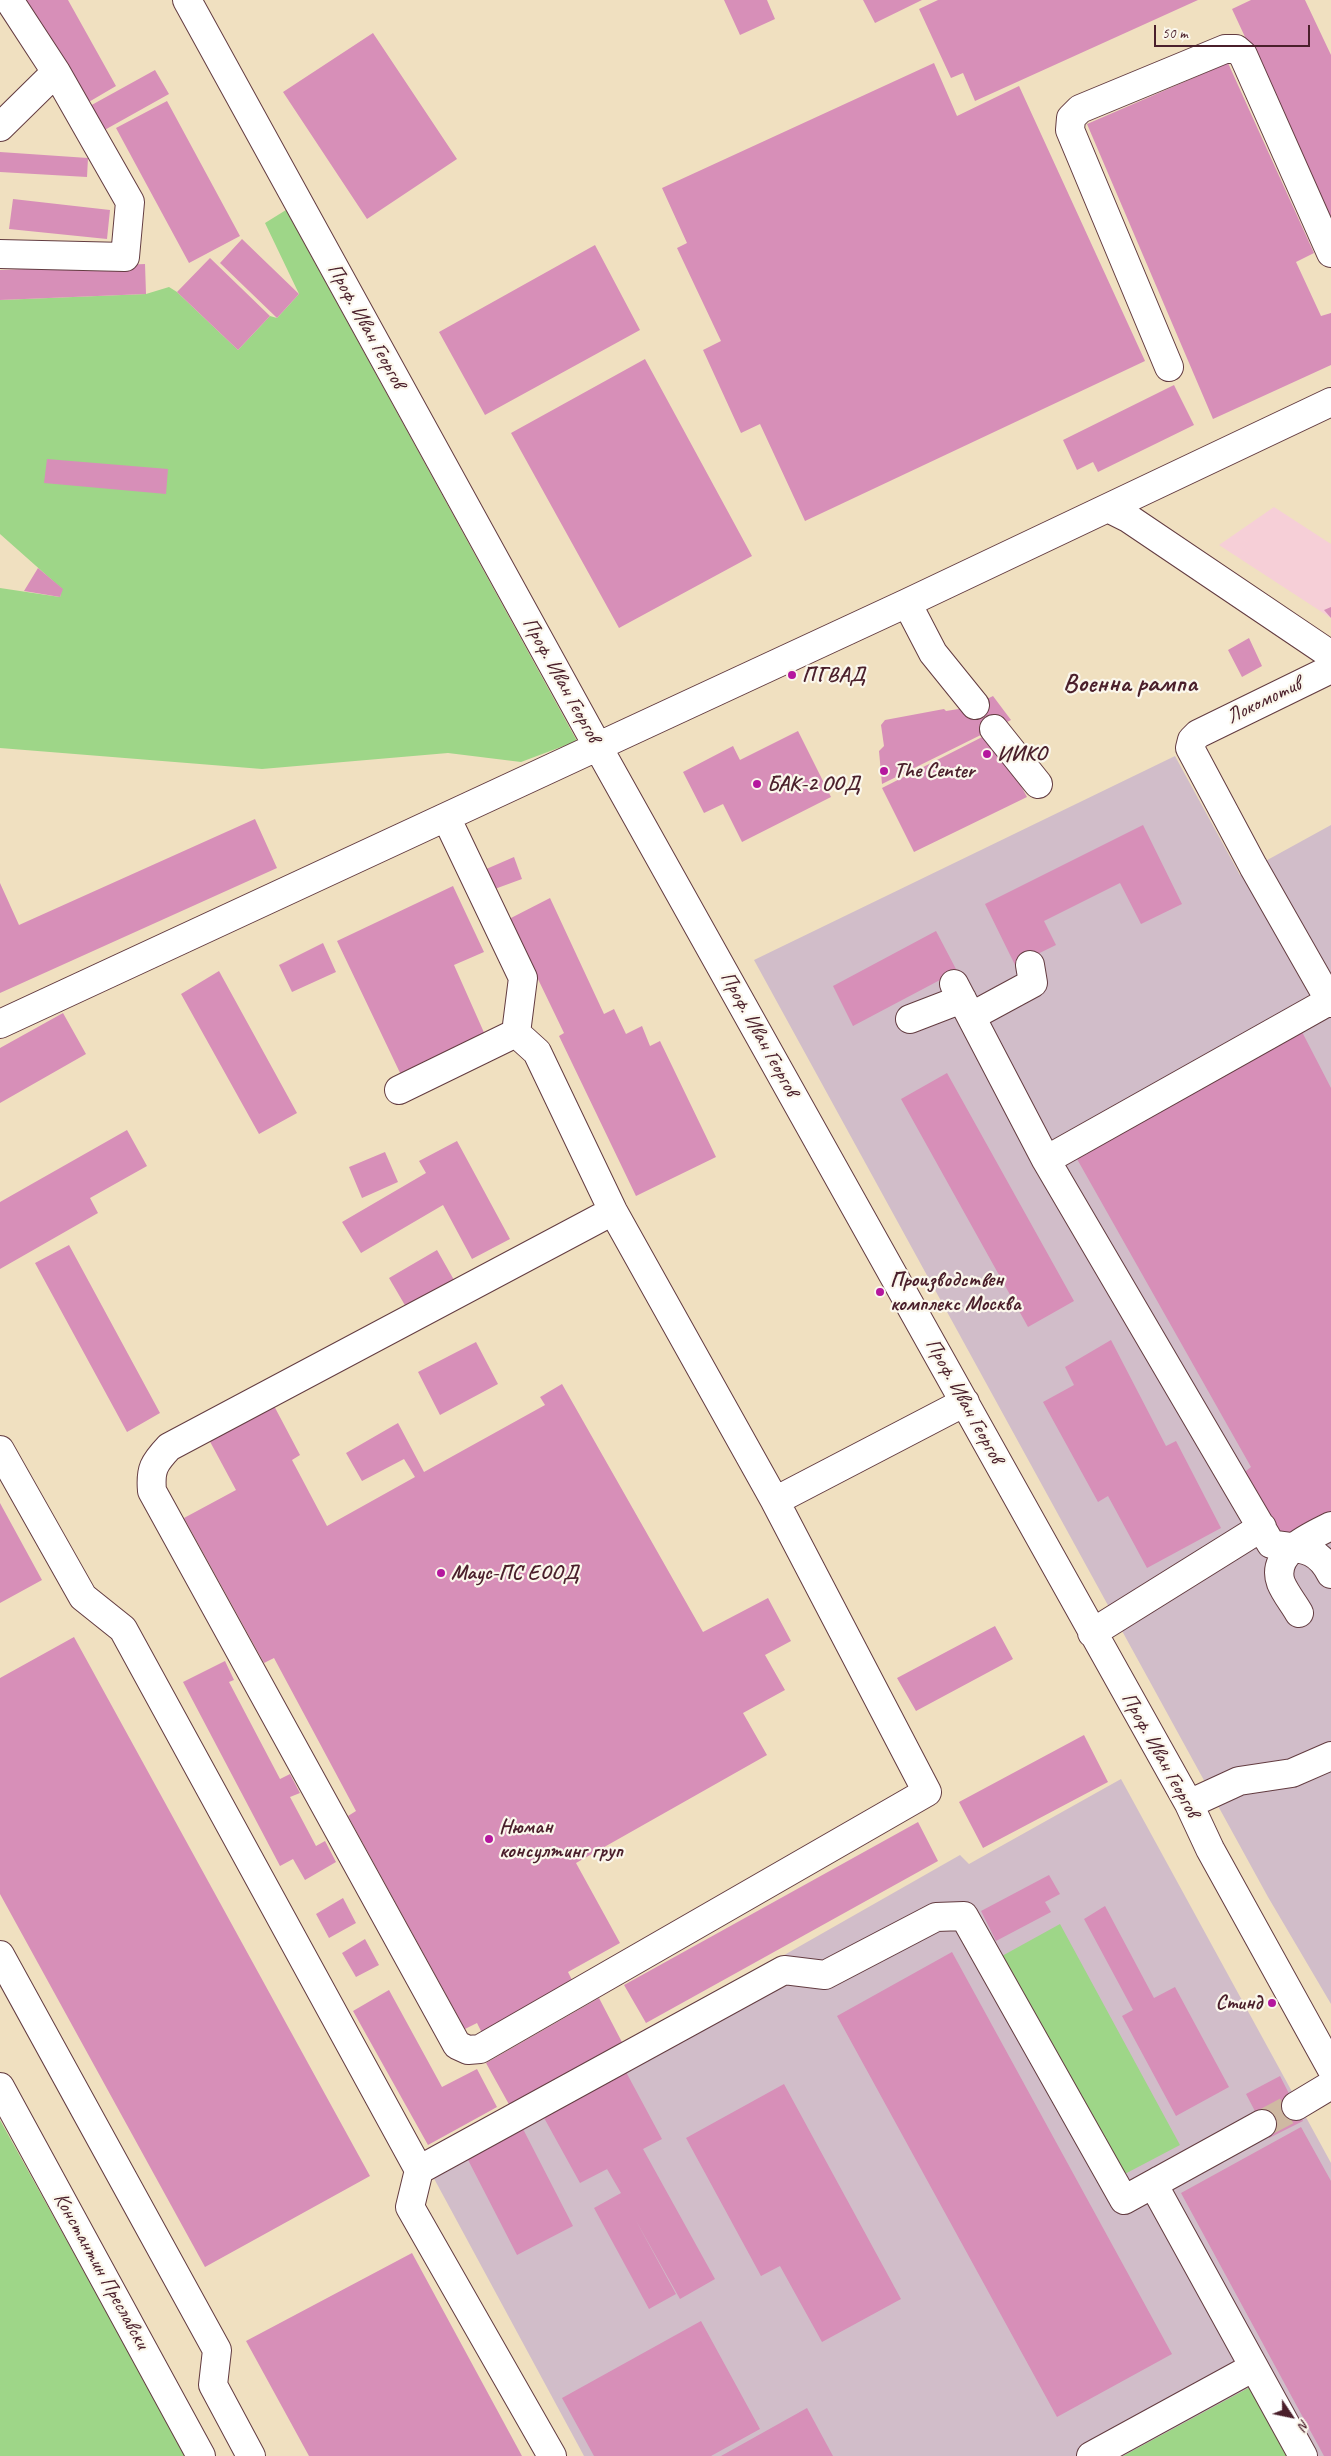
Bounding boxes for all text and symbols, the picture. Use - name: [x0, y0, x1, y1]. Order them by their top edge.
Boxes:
- scale bar: [1156, 15, 1312, 47]
- text: 50 m: [1162, 24, 1188, 43]
- street label: Проф. Иван Георгов: [321, 259, 411, 393]
- street label: Проф. Иван Георгов: [516, 613, 606, 747]
- place label: ПГВАД: [802, 662, 865, 688]
- district label: Военна рампа: [1063, 668, 1197, 700]
- marker: ПГВАД: [786, 669, 798, 681]
- street label: Локомотив: [1222, 672, 1306, 730]
- place label: ИИКО: [997, 741, 1047, 767]
- marker: ИИКО: [981, 748, 993, 760]
- place label: The Center: [894, 758, 974, 784]
- marker: The Center: [878, 765, 890, 777]
- place label: БАК-2 ООД: [767, 771, 860, 797]
- marker: БАК-2 ООД: [751, 778, 763, 790]
- street label: Проф. Иван Георгов: [714, 967, 804, 1101]
- place label: Производствен комплекс Москва: [890, 1267, 1021, 1317]
- marker: Производствен комплекс Москва: [874, 1286, 886, 1298]
- street label: Проф. Иван Георгов: [919, 1334, 1009, 1468]
- place label: Маус-ПС ЕООД: [451, 1560, 578, 1586]
- marker: Маус-ПС ЕООД: [435, 1567, 447, 1579]
- street label: Проф. Иван Георгов: [1115, 1688, 1205, 1822]
- place label: Нюман консултинг груп: [499, 1814, 623, 1864]
- marker: Нюман консултинг груп: [483, 1833, 495, 1845]
- place label: Стинд: [1215, 1990, 1262, 2016]
- marker: Стинд: [1266, 1997, 1278, 2009]
- street label: Константин Преславски: [48, 2189, 154, 2353]
- north arrow: [1266, 2391, 1316, 2441]
- text: N: [1294, 2416, 1313, 2433]

